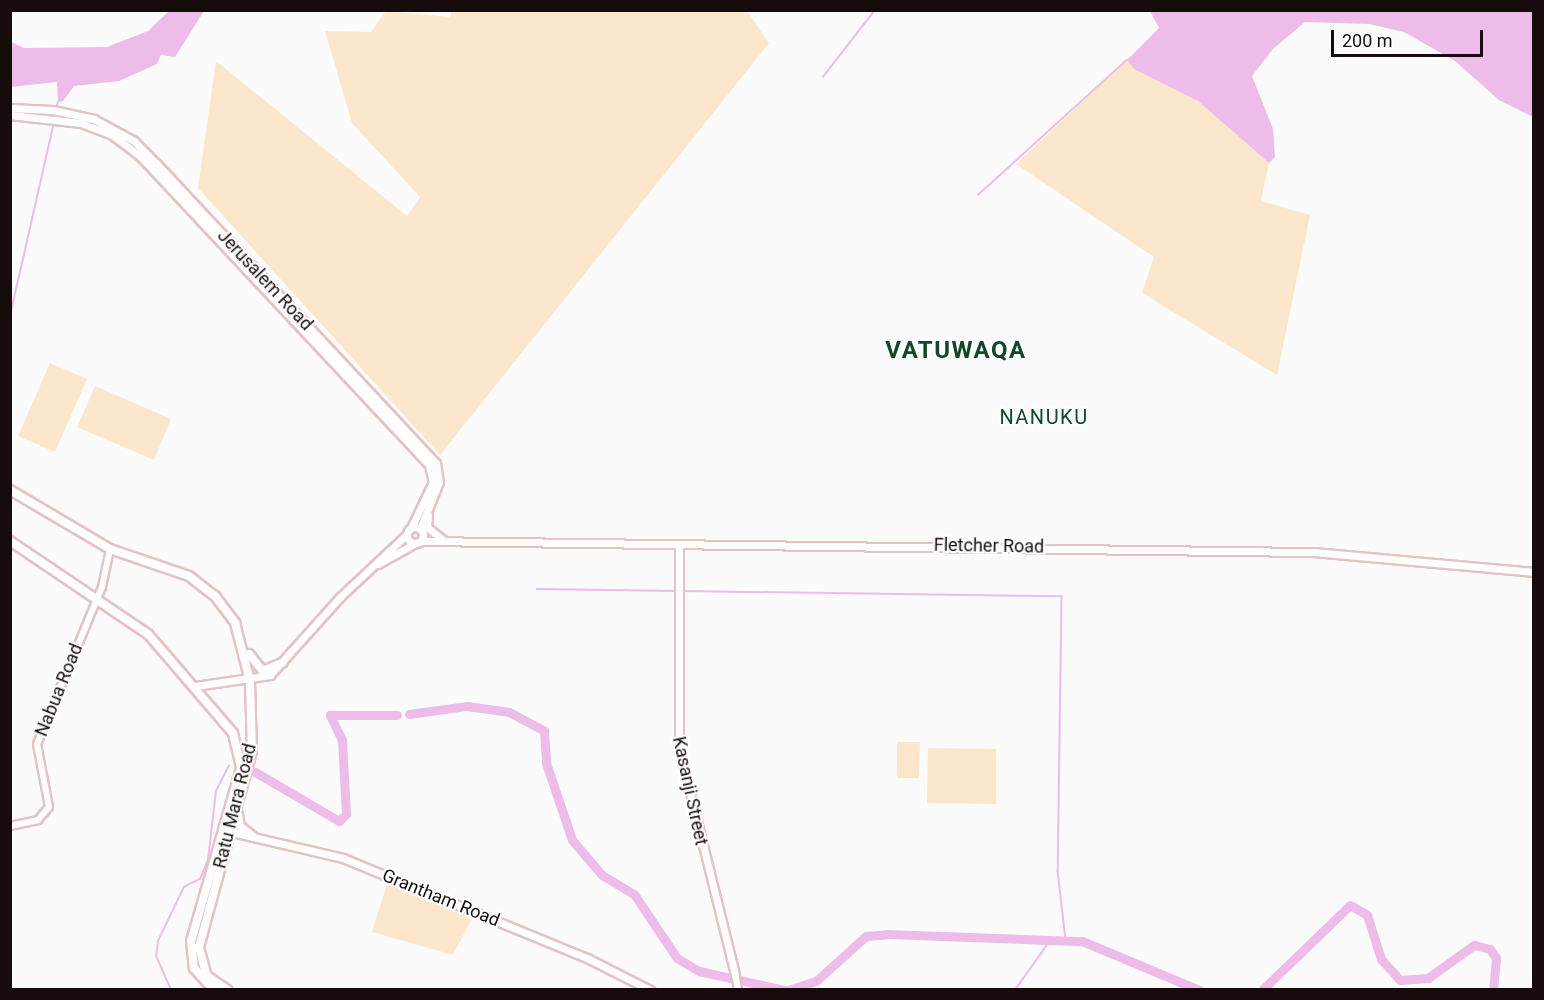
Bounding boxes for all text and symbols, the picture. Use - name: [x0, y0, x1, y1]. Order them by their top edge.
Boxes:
- scale bar: [1334, 18, 1486, 56]
- text: 200 m: [1342, 30, 1393, 51]
- street label: Jerusalem Road: [213, 225, 317, 335]
- district label: VATUWAQA: [885, 337, 1027, 365]
- district label: NANUKU: [999, 405, 1089, 429]
- street label: Fletcher Road: [934, 534, 1044, 558]
- street label: Nabua Road: [31, 640, 87, 740]
- street label: Kasanji Street: [668, 735, 712, 847]
- street label: Ratu Mara Road: [209, 741, 261, 871]
- street label: Grantham Road: [379, 865, 503, 931]

